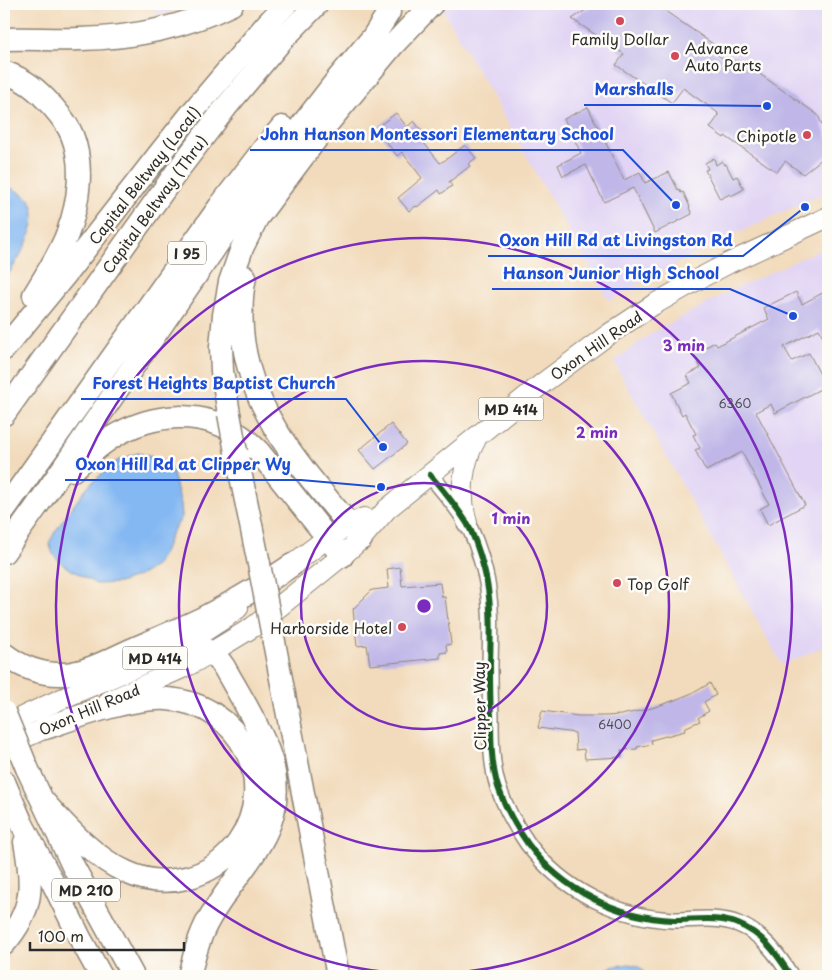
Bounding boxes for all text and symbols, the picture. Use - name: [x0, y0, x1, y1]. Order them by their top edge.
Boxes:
- marker: Family Dollar: [614, 15, 626, 27]
- place label: Family Dollar: [571, 27, 669, 50]
- place label: Advance Auto Parts: [685, 36, 761, 76]
- marker: Advance Auto Parts: [669, 50, 681, 62]
- callout: Marshalls: [584, 74, 683, 105]
- text: Marshalls: [594, 76, 674, 100]
- street label: Capital Beltway (Local): [83, 101, 205, 249]
- callout: John Hanson Montessori Elementary School: [250, 119, 623, 150]
- text: John Hanson Montessori Elementary School: [260, 121, 614, 145]
- place label: Chipotle: [736, 124, 797, 147]
- marker: Chipotle: [801, 129, 813, 141]
- street label: Capital Beltway (Thru): [96, 130, 212, 278]
- callout: Oxon Hill Rd at Livingston Rd: [488, 225, 743, 256]
- text: Oxon Hill Rd at Livingston Rd: [499, 227, 733, 251]
- road number: I 95: [168, 242, 206, 264]
- callout: Hanson Junior High School: [492, 258, 730, 289]
- text: Hanson Junior High School: [503, 260, 719, 284]
- street label: Oxon Hill Road: [545, 305, 647, 385]
- text: 3 min: [663, 333, 705, 356]
- callout: Forest Heights Baptist Church: [81, 368, 346, 399]
- text: Forest Heights Baptist Church: [92, 370, 336, 394]
- house number: 6360: [719, 394, 752, 412]
- road number: MD 414: [478, 398, 544, 420]
- text: 2 min: [576, 420, 618, 443]
- callout: Oxon Hill Rd at Clipper Wy: [65, 449, 301, 480]
- text: Oxon Hill Rd at Clipper Wy: [75, 451, 291, 475]
- text: 1 min: [492, 506, 530, 529]
- place label: Top Golf: [627, 572, 690, 595]
- marker: Top Golf: [611, 577, 623, 589]
- centre of rings: [415, 597, 433, 615]
- place label: Harborside Hotel: [270, 616, 392, 639]
- marker: Harborside Hotel: [396, 621, 408, 633]
- road number: MD 414: [122, 646, 188, 670]
- street label: Clipper Way: [467, 661, 491, 751]
- street label: Oxon Hill Road: [35, 677, 143, 741]
- house number: 6400: [598, 715, 632, 733]
- road number: MD 210: [52, 878, 120, 902]
- scale bar: [30, 920, 184, 952]
- text: 100 m: [38, 924, 84, 947]

